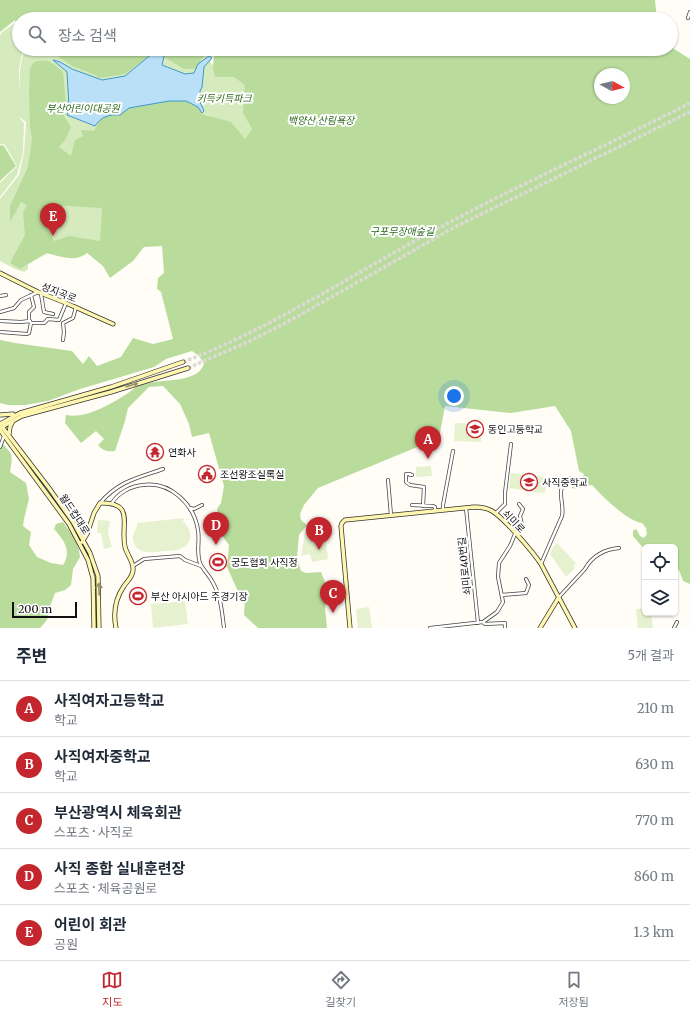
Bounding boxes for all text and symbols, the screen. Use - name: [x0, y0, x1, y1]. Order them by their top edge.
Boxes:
- search box: [12, 12, 678, 56]
- icon: search: [26, 23, 48, 45]
- text: 장소 검색: [58, 26, 117, 45]
- north arrow: [594, 68, 630, 104]
- park label: 키득키득파크: [196, 92, 252, 105]
- park label: 부산어린이대공원: [46, 102, 121, 115]
- park label: 백양산 산림욕장: [288, 114, 356, 127]
- pin: E: [40, 203, 66, 236]
- park label: 구포무장애숲길: [370, 225, 435, 238]
- street label: 성지곡로: [39, 280, 78, 305]
- one-way arrow: [126, 381, 139, 388]
- your location: [444, 386, 464, 406]
- school or university icon: 동인고등학교: [465, 419, 485, 439]
- place label: 동인고등학교: [488, 423, 543, 436]
- pin: A: [415, 426, 441, 459]
- temple icon: 연화사: [145, 442, 165, 462]
- place label: 연화사: [168, 446, 196, 459]
- public building icon: 조선왕조실록실: [197, 464, 217, 484]
- place label: 조선왕조실록실: [220, 468, 284, 481]
- school or university icon: 사직중학교: [519, 472, 539, 492]
- place label: 사직중학교: [542, 476, 588, 489]
- street label: 월드컵대로: [57, 491, 93, 537]
- street label: 쇠미로: [499, 507, 528, 536]
- pin: D: [203, 512, 229, 545]
- pin: B: [306, 517, 332, 550]
- street label: 쇠미로40번길: [455, 536, 474, 596]
- map controls: [642, 544, 678, 616]
- button: locate: [642, 544, 678, 580]
- sports icon: 궁도협회 사직정: [208, 552, 228, 572]
- place label: 궁도협회 사직정: [231, 556, 298, 569]
- pin: C: [320, 580, 346, 613]
- button: layers: [642, 580, 678, 616]
- one-way arrow: [95, 583, 103, 596]
- sports icon: 부산 아시아드 주경기장: [128, 586, 148, 606]
- place label: 부산 아시아드 주경기장: [151, 590, 248, 603]
- scale bar: [12, 600, 77, 619]
- text: 200 m: [18, 602, 52, 616]
- text: 주변: [16, 645, 47, 667]
- text: 5개 결과: [627, 647, 674, 664]
- text: 사직여자고등학교: [54, 691, 164, 710]
- text: A: [24, 700, 34, 717]
- text: 210 m: [637, 700, 674, 717]
- text: 학교: [54, 712, 78, 729]
- text: 사직여자중학교: [54, 747, 151, 766]
- text: B: [24, 756, 34, 773]
- text: 630 m: [635, 756, 674, 773]
- text: 학교: [54, 768, 78, 785]
- text: 부산광역시 체육회관: [54, 803, 182, 822]
- text: C: [25, 812, 33, 829]
- text: 770 m: [635, 812, 674, 829]
- text: 스포츠 · 사직로: [54, 824, 133, 841]
- text: 사직 종합 실내훈련장: [54, 859, 185, 878]
- text: D: [24, 868, 34, 885]
- text: 860 m: [634, 868, 674, 885]
- text: 스포츠 · 체육공원로: [54, 880, 157, 897]
- text: 어린이 회관: [54, 915, 127, 934]
- text: E: [25, 924, 33, 941]
- text: 1.3 km: [633, 924, 674, 941]
- text: 공원: [54, 936, 78, 953]
- tab: 지도: [101, 969, 123, 1009]
- tab: 길찾기: [326, 969, 356, 1009]
- tab: 저장됨: [558, 969, 589, 1009]

